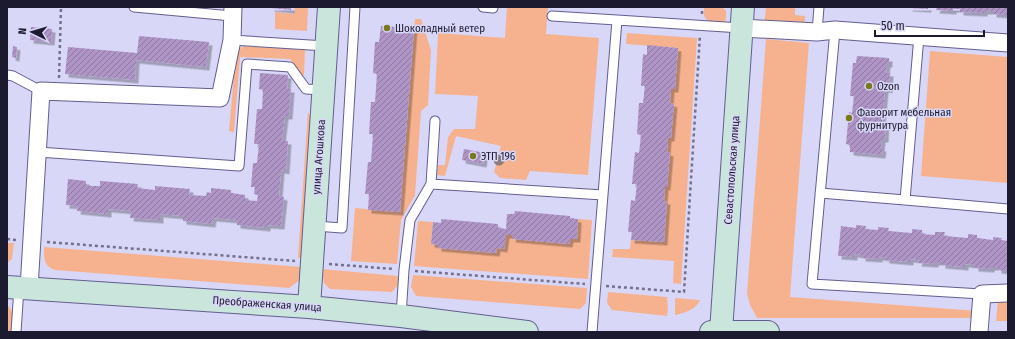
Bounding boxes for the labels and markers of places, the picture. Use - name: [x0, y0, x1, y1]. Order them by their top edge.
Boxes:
- place label: Шоколадный ветер: [395, 22, 485, 35]
- marker: Шоколадный ветер: [382, 23, 392, 33]
- place label: Ozon: [877, 80, 900, 93]
- marker: Ozon: [864, 81, 874, 91]
- place label: Фаворит мебельная фурнитура: [857, 106, 951, 132]
- marker: Фаворит мебельная фурнитура: [844, 113, 854, 123]
- place label: ЭТП 196: [481, 150, 516, 163]
- marker: ЭТП 196: [468, 151, 478, 161]

